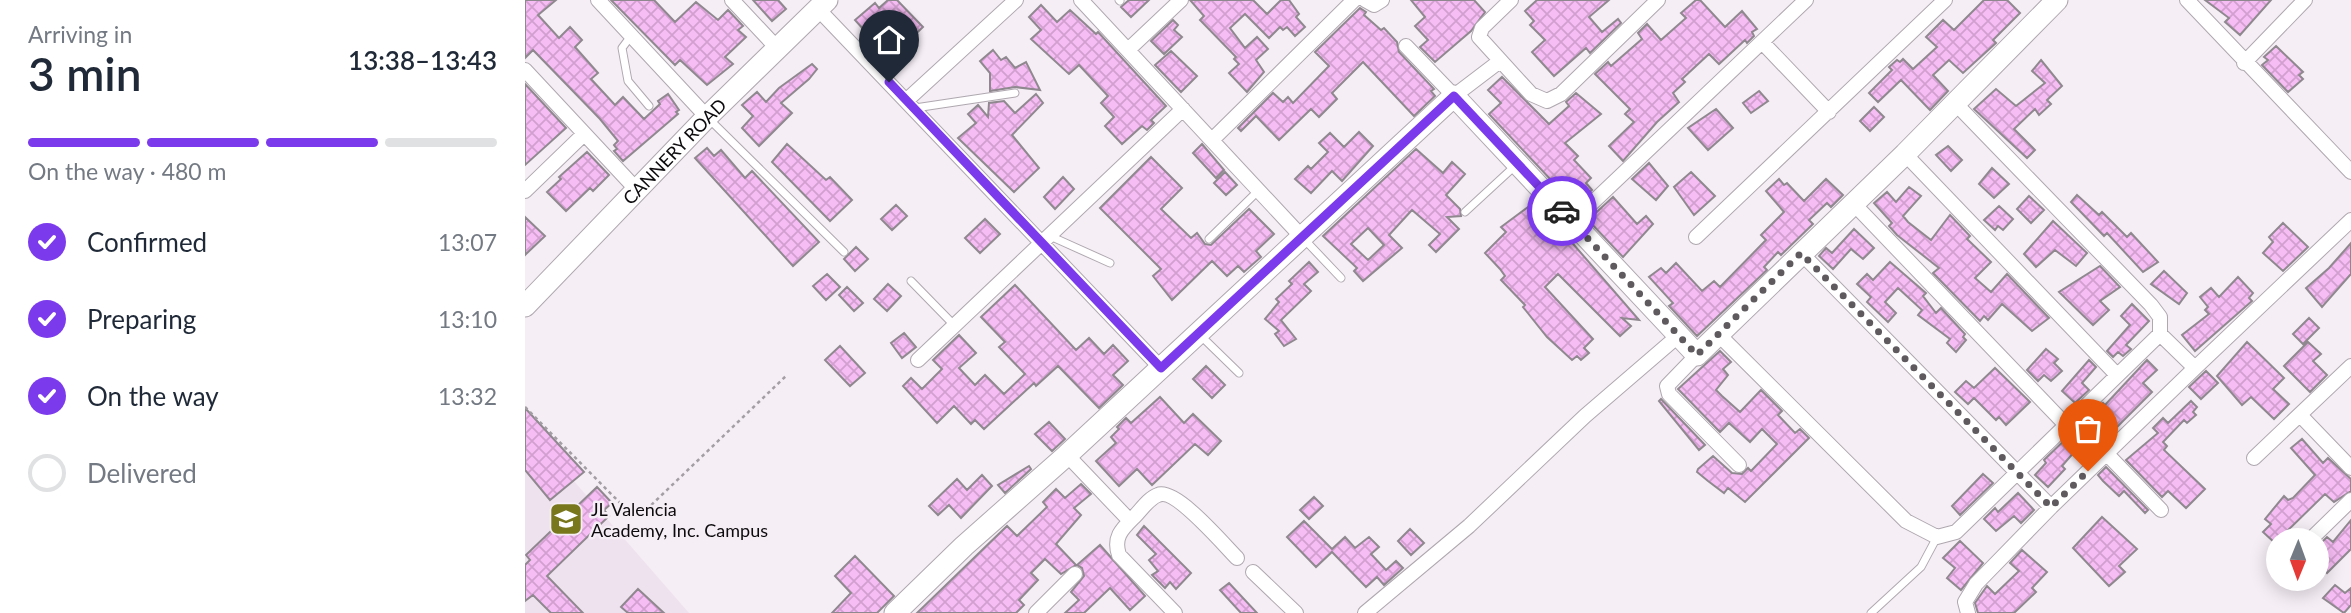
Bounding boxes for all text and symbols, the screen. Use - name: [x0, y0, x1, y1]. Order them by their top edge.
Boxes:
- pin: [859, 10, 919, 82]
- text: Arriving in: [28, 20, 132, 48]
- icon: home: [870, 21, 908, 59]
- text: 13:38–13:43: [348, 44, 497, 76]
- text: 3 min: [28, 46, 142, 101]
- street label: CANNERY ROAD: [618, 94, 731, 209]
- text: On the way · 480 m: [28, 157, 227, 185]
- courier: [1527, 176, 1597, 246]
- icon: car: [1543, 192, 1581, 230]
- icon: check: [28, 223, 66, 261]
- text: Confirmed: [87, 226, 207, 258]
- text: 13:07: [438, 228, 497, 256]
- icon: check: [28, 300, 66, 338]
- text: Preparing: [87, 303, 196, 335]
- text: 13:10: [438, 305, 497, 333]
- icon: check: [28, 377, 66, 415]
- text: On the way: [87, 380, 219, 412]
- text: 13:32: [438, 382, 497, 410]
- pin: [2058, 399, 2118, 471]
- icon: bag: [2069, 410, 2107, 448]
- text: Delivered: [87, 457, 197, 489]
- place label: JL Valencia Academy, Inc. Campus: [591, 498, 768, 541]
- school or university icon: JL Valencia Academy, Inc. Campus: [547, 500, 585, 538]
- north arrow: [2266, 528, 2329, 592]
- map controls: [2266, 528, 2329, 591]

